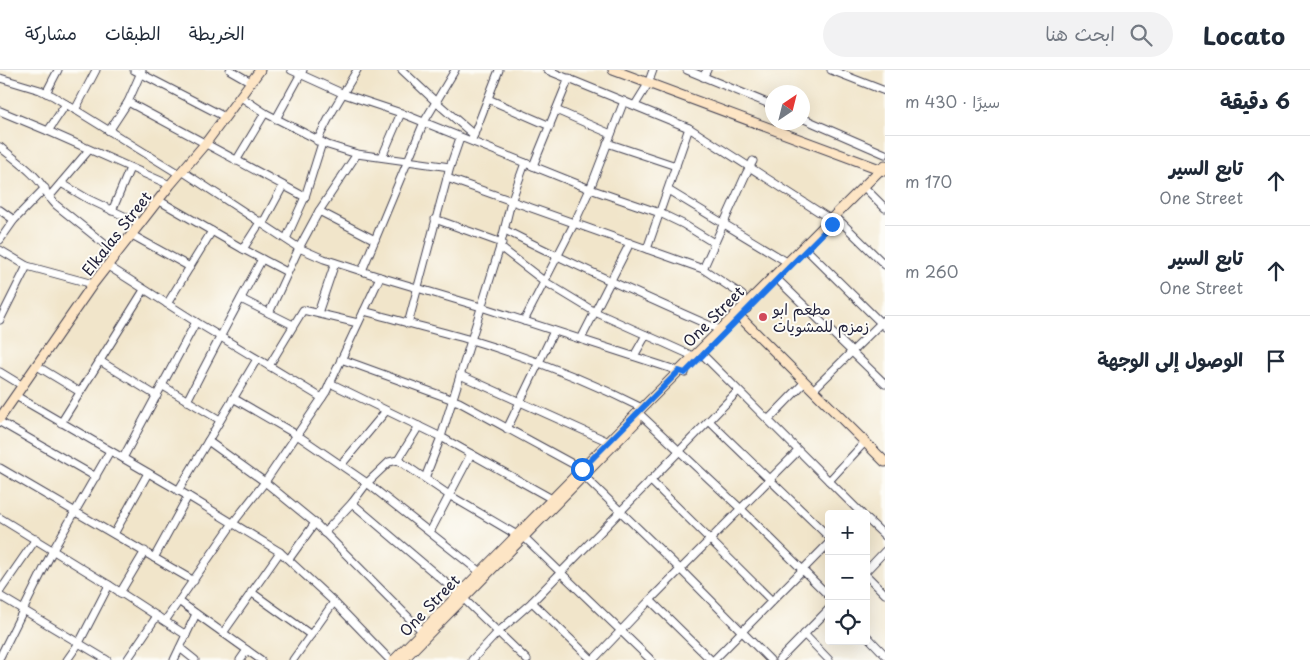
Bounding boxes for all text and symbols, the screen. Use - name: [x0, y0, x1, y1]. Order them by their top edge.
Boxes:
- search box: [823, 12, 1173, 57]
- text: Locato: [1203, 17, 1285, 53]
- text: مشاركة: [25, 19, 77, 46]
- text: الطبقات: [105, 19, 161, 46]
- text: الخريطة: [189, 19, 245, 46]
- text: ابحث هنا: [1045, 19, 1115, 47]
- icon: search: [1127, 21, 1155, 49]
- text: 6 دقيقة: [1220, 84, 1290, 116]
- north arrow: [765, 85, 810, 130]
- text: سيرًا · 430 m: [905, 89, 1000, 113]
- text: تابع السير: [1169, 153, 1243, 181]
- icon: ahead: [1262, 167, 1290, 195]
- text: 170 m: [905, 169, 952, 193]
- text: One Street: [1159, 185, 1243, 209]
- street label: Elkalas Street: [76, 186, 156, 280]
- route end: [821, 213, 844, 236]
- text: تابع السير: [1169, 243, 1243, 271]
- icon: ahead: [1262, 257, 1290, 285]
- text: 260 m: [905, 259, 958, 283]
- text: One Street: [1159, 275, 1243, 299]
- street label: One Street: [677, 280, 749, 352]
- place label: مطعم ابو زمزم للمشويات: [772, 297, 869, 338]
- marker: مطعم ابو زمزم للمشويات: [757, 311, 769, 323]
- text: الوصول إلى الوجهة: [1097, 345, 1243, 373]
- icon: arrive: [1262, 347, 1290, 375]
- route start: [571, 458, 594, 481]
- map controls: [825, 510, 870, 645]
- button: +: [825, 510, 870, 555]
- button: −: [825, 555, 870, 600]
- street label: One Street: [393, 569, 465, 641]
- button: locate: [825, 600, 870, 645]

